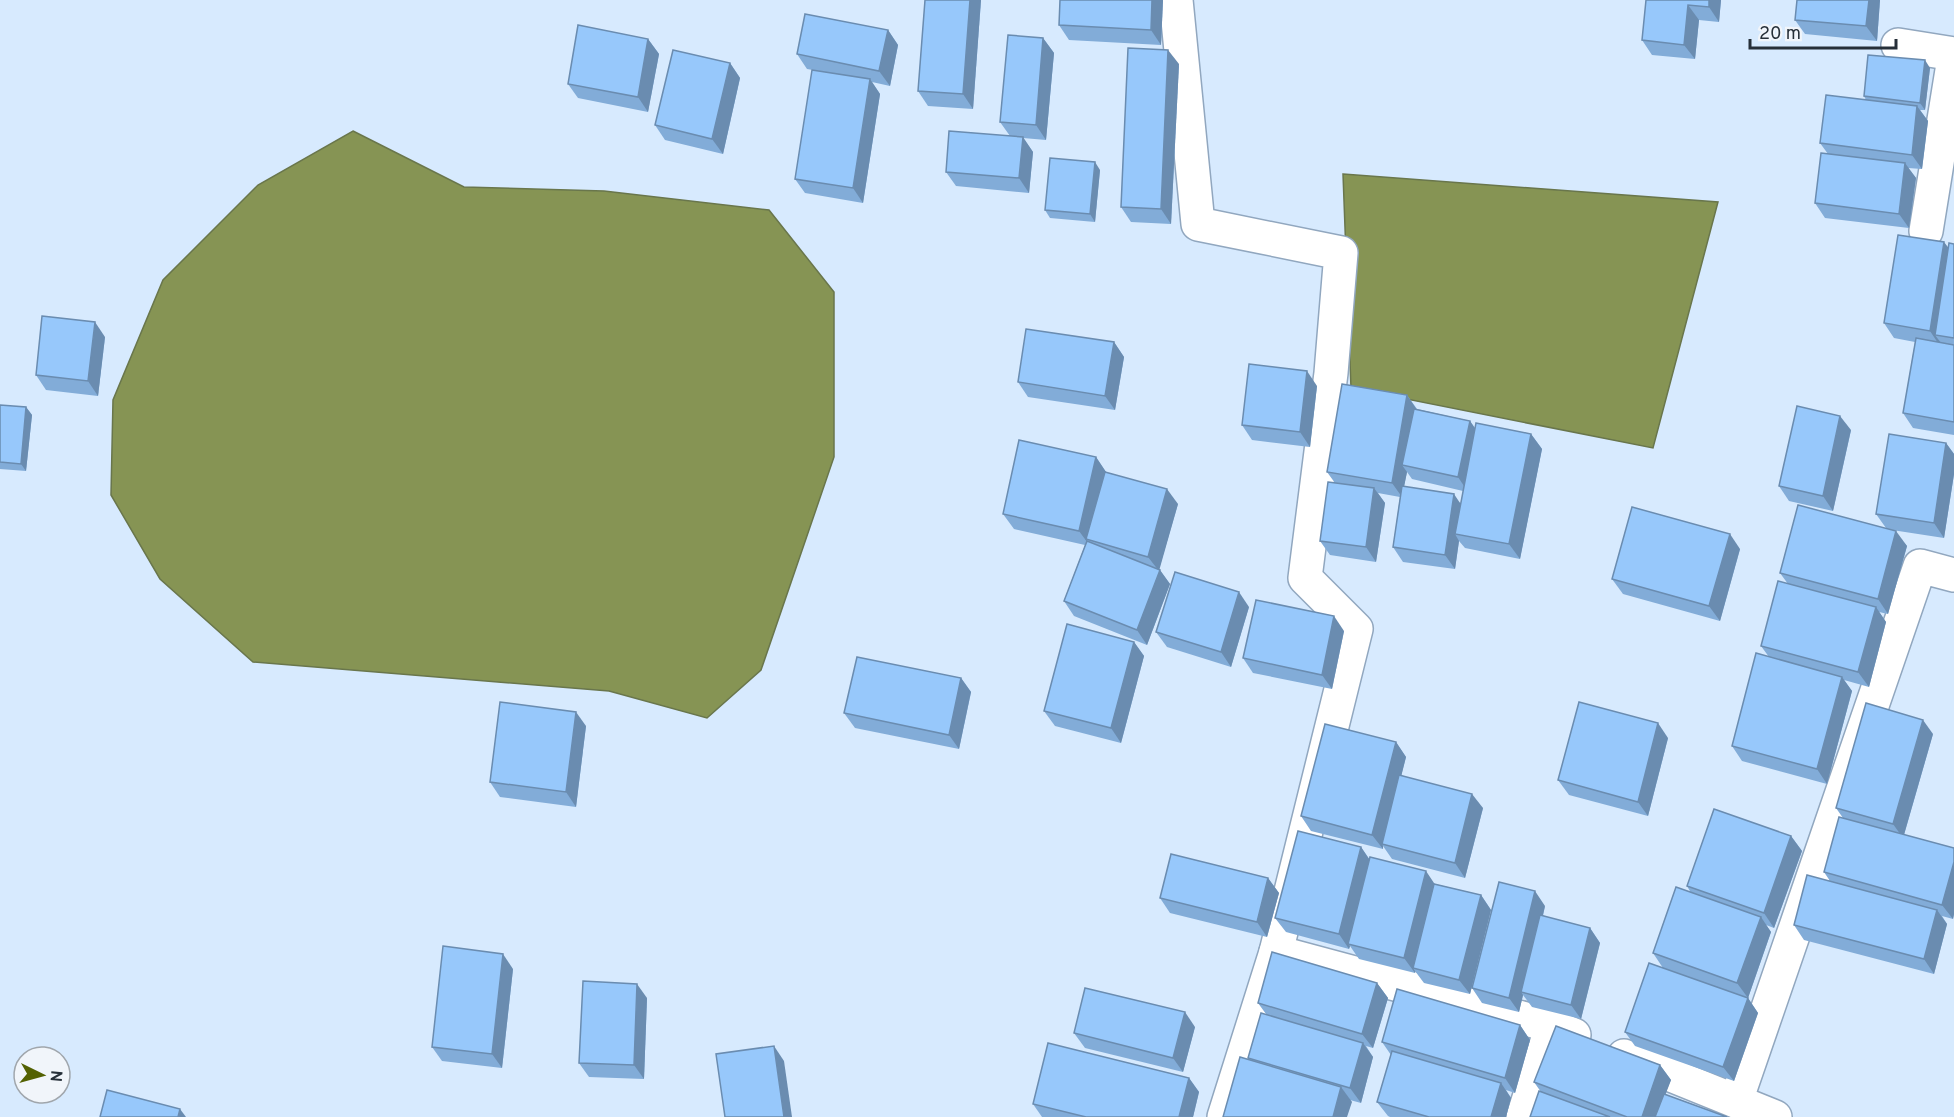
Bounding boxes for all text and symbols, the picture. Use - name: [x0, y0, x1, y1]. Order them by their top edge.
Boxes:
- scale bar: [1750, 12, 1896, 50]
- text: 20 m: [1759, 23, 1801, 46]
- north arrow: [12, 1045, 72, 1105]
- text: N: [44, 1070, 65, 1083]

